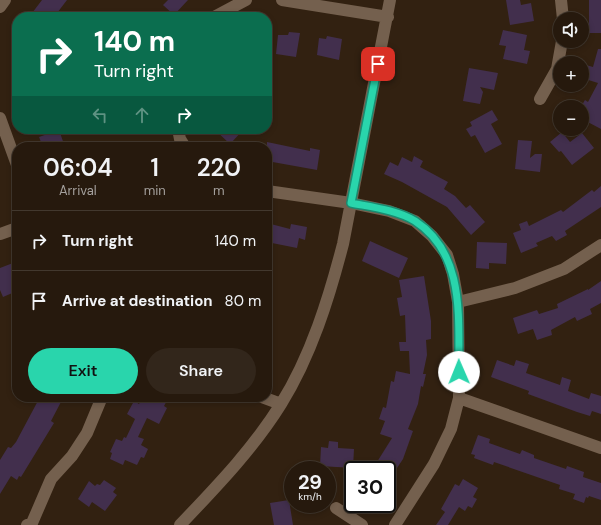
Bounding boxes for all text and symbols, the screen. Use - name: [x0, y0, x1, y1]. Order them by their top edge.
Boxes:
- map controls: [553, 12, 589, 136]
- button: sound: [553, 12, 589, 48]
- text: 140 m: [94, 23, 175, 60]
- icon: right: [28, 28, 80, 80]
- pin: [361, 47, 395, 81]
- icon: arrive: [367, 53, 389, 75]
- button: +: [553, 56, 589, 92]
- text: Turn right: [94, 59, 174, 83]
- button: −: [553, 100, 589, 136]
- icon: left: [89, 104, 111, 126]
- icon: ahead: [131, 104, 153, 126]
- icon: right: [173, 104, 195, 126]
- text: 06:04: [43, 152, 113, 183]
- text: 1: [151, 152, 159, 183]
- text: 220: [197, 152, 241, 183]
- text: Arrival: [59, 182, 97, 199]
- text: min: [144, 182, 166, 199]
- text: m: [213, 182, 225, 199]
- icon: right: [28, 230, 50, 252]
- text: Turn right: [62, 231, 133, 251]
- text: 140 m: [215, 231, 256, 251]
- icon: arrive: [28, 290, 50, 312]
- text: Arrive at destination: [62, 291, 213, 311]
- text: 80 m: [225, 291, 261, 311]
- button: Exit: [28, 348, 138, 394]
- button: Share: [146, 348, 256, 394]
- position arrow: [438, 351, 480, 393]
- speed limit sign: 30: [344, 461, 396, 513]
- text: 29: [298, 469, 322, 495]
- text: km/h: [298, 490, 322, 503]

